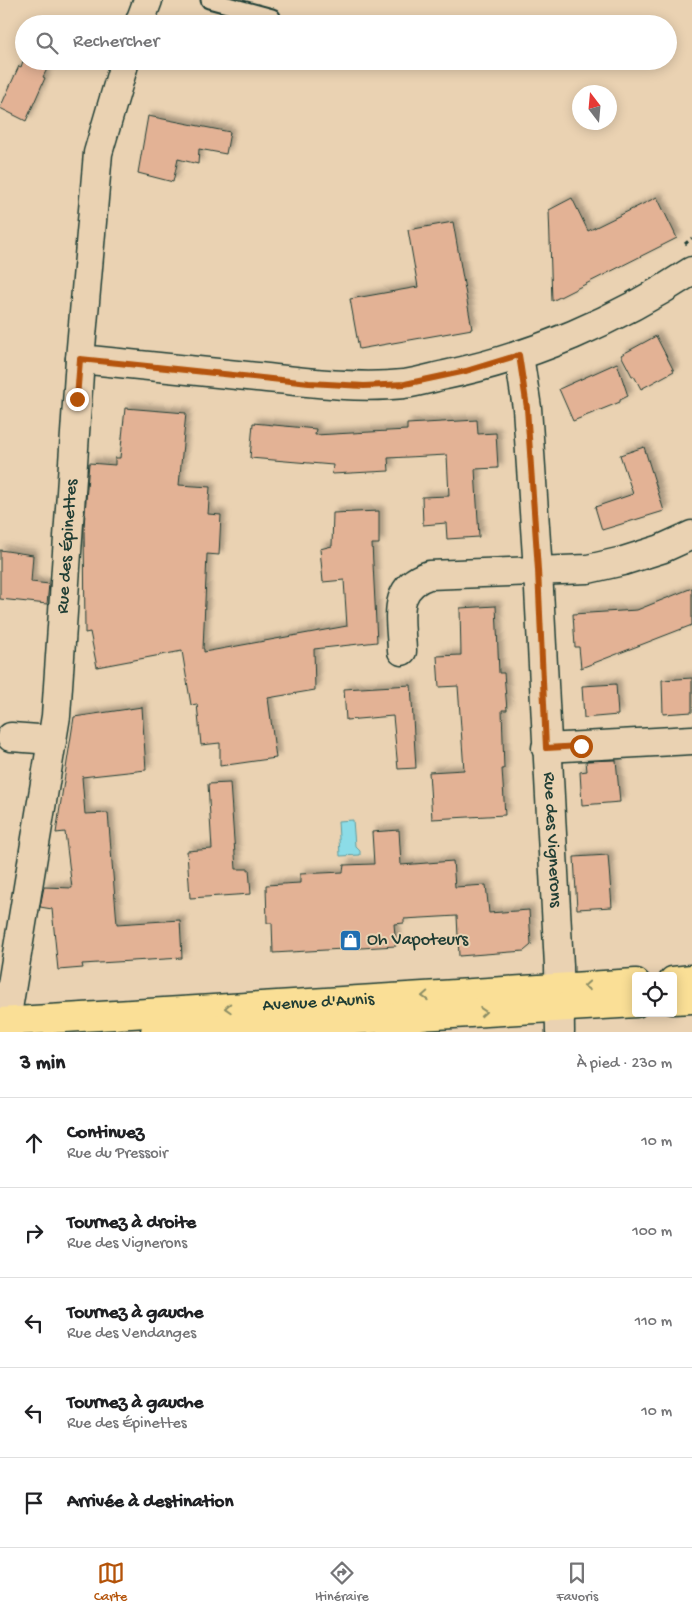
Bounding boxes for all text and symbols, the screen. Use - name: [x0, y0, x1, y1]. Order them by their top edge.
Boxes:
- search box: [15, 15, 677, 70]
- icon: search: [33, 29, 61, 57]
- text: Rechercher: [73, 31, 159, 54]
- north arrow: [572, 85, 617, 130]
- route end: [66, 388, 89, 411]
- street label: Rue des Épinettes: [52, 477, 82, 614]
- route start: [570, 735, 593, 758]
- street label: Rue des Vignerons: [538, 772, 566, 909]
- shop icon: Oh Vapoteurs: [339, 928, 363, 952]
- place label: Oh Vapoteurs: [367, 930, 469, 951]
- map controls: [632, 972, 677, 1017]
- button: locate: [632, 972, 677, 1017]
- one-way arrow: [583, 980, 591, 991]
- street label: Avenue d'Aunis: [262, 988, 376, 1016]
- one-way arrow: [421, 990, 429, 1001]
- one-way arrow: [223, 1002, 231, 1013]
- one-way arrow: [479, 1007, 487, 1018]
- text: 3 min: [20, 1052, 65, 1077]
- text: À pied · 230 m: [577, 1055, 672, 1074]
- text: Continuez: [67, 1122, 144, 1145]
- icon: ahead: [20, 1129, 48, 1157]
- text: 10 m: [641, 1133, 672, 1152]
- text: Rue du Pressoir: [67, 1145, 168, 1164]
- text: Tournez à droite: [67, 1212, 196, 1235]
- icon: right: [20, 1219, 48, 1247]
- text: 100 m: [632, 1223, 672, 1242]
- text: Rue des Vignerons: [67, 1235, 187, 1254]
- text: Tournez à gauche: [67, 1302, 203, 1325]
- icon: left: [20, 1309, 48, 1337]
- text: 110 m: [635, 1313, 672, 1332]
- text: Rue des Vendanges: [67, 1325, 196, 1344]
- text: Tournez à gauche: [67, 1392, 203, 1415]
- icon: left: [20, 1399, 48, 1427]
- text: 10 m: [641, 1403, 672, 1422]
- text: Rue des Épinettes: [67, 1415, 187, 1434]
- icon: arrive: [20, 1489, 48, 1517]
- text: Arrivée à destination: [67, 1491, 233, 1514]
- tab: Carte: [94, 1559, 127, 1606]
- tab: Itinéraire: [315, 1559, 369, 1606]
- tab: Favoris: [557, 1559, 598, 1606]

